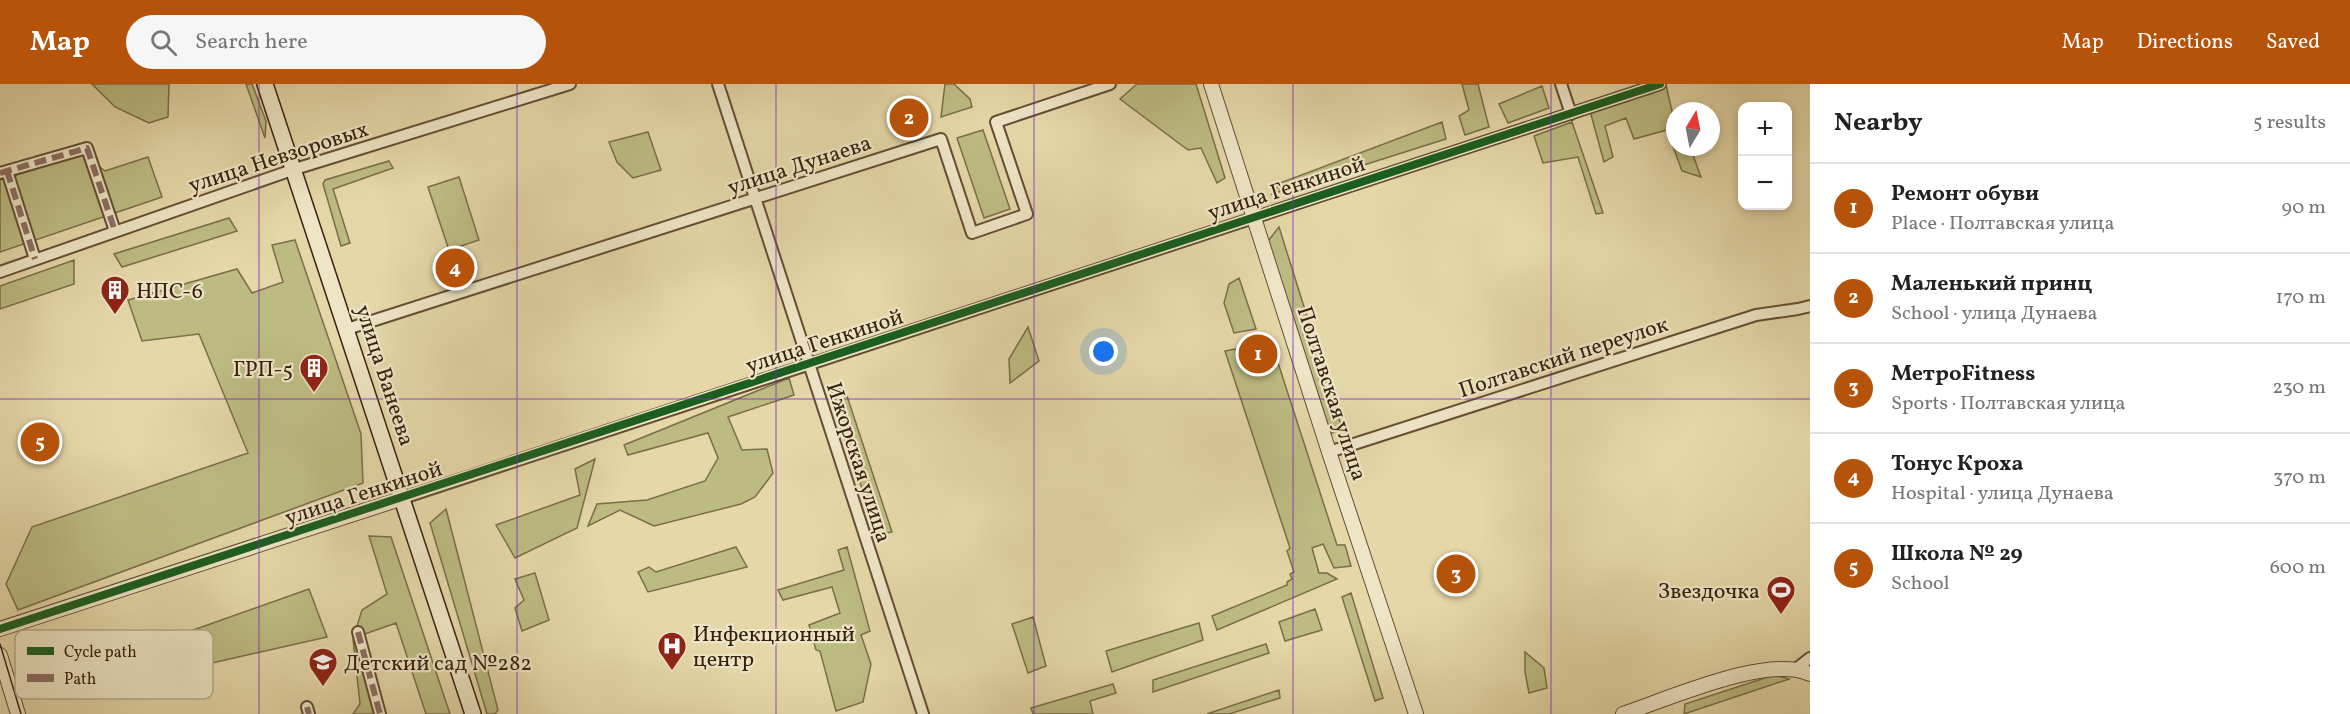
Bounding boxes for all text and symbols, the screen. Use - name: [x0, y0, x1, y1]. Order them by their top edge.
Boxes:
- search box: [126, 15, 546, 69]
- text: Map: [30, 23, 90, 62]
- icon: search: [147, 26, 180, 59]
- text: Search here: [195, 27, 308, 58]
- text: Map: [2062, 28, 2104, 57]
- text: Directions: [2137, 28, 2233, 57]
- text: Saved: [2266, 28, 2320, 57]
- pin: 2: [890, 96, 928, 141]
- north arrow: [1666, 102, 1720, 156]
- map controls: [1738, 102, 1792, 210]
- button: +: [1738, 102, 1792, 156]
- text: Nearby: [1834, 105, 1923, 141]
- text: 5 results: [2253, 109, 2326, 137]
- street label: улица Невзоровых: [185, 115, 373, 202]
- street label: улица Дунаева: [724, 128, 876, 204]
- street label: улица Генкиной: [1204, 149, 1370, 229]
- button: −: [1738, 156, 1792, 210]
- text: Ремонт обуви: [1891, 179, 2039, 210]
- text: 1: [1849, 194, 1858, 222]
- text: 90 m: [2282, 194, 2326, 222]
- text: Place · Полтавская улица: [1891, 210, 2114, 238]
- pin: 4: [436, 246, 474, 291]
- text: Маленький принц: [1891, 269, 2092, 300]
- building icon: НПС-6: [99, 274, 131, 316]
- place label: НПС-6: [136, 277, 203, 308]
- text: 2: [1848, 284, 1859, 312]
- text: 170 m: [2276, 284, 2326, 312]
- text: School · улица Дунаева: [1891, 300, 2098, 328]
- street label: улица Ванеева: [346, 301, 421, 450]
- street label: улица Генкиной: [742, 302, 908, 382]
- street label: Полтавская улица: [1288, 302, 1374, 485]
- street label: Полтавский переулок: [1455, 310, 1673, 407]
- pin: 1: [1238, 332, 1278, 376]
- your location: [1089, 337, 1118, 366]
- building icon: ГРП-5: [298, 352, 330, 394]
- place label: ГРП-5: [233, 355, 293, 386]
- text: МетроFitness: [1891, 359, 2035, 390]
- text: 3: [1848, 374, 1859, 402]
- text: 230 m: [2272, 374, 2326, 402]
- street label: Ижорская улица: [817, 379, 898, 547]
- text: Sports · Полтавская улица: [1891, 390, 2126, 418]
- pin: 5: [20, 420, 60, 464]
- text: Тонус Кроха: [1891, 449, 2023, 480]
- street label: улица Генкиной: [281, 454, 447, 534]
- text: 4: [1847, 464, 1860, 492]
- text: 370 m: [2273, 464, 2326, 492]
- text: Hospital · улица Дунаева: [1891, 480, 2114, 508]
- text: Школа № 29: [1891, 539, 2023, 570]
- pin: 3: [1436, 552, 1476, 596]
- text: 5: [1849, 554, 1858, 582]
- text: 600 m: [2270, 554, 2326, 582]
- text: School: [1891, 570, 1949, 598]
- sports icon: Звездочка: [1765, 574, 1797, 616]
- place label: Звездочка: [1658, 577, 1760, 608]
- place label: Инфекционный центр: [693, 620, 855, 676]
- legend: [15, 630, 213, 699]
- hospital icon: Инфекционный центр: [656, 630, 688, 672]
- text: Cycle path: [64, 642, 137, 664]
- school or university icon: Детский сад №282: [307, 646, 339, 688]
- place label: Детский сад №282: [344, 649, 532, 680]
- text: Path: [64, 669, 96, 691]

